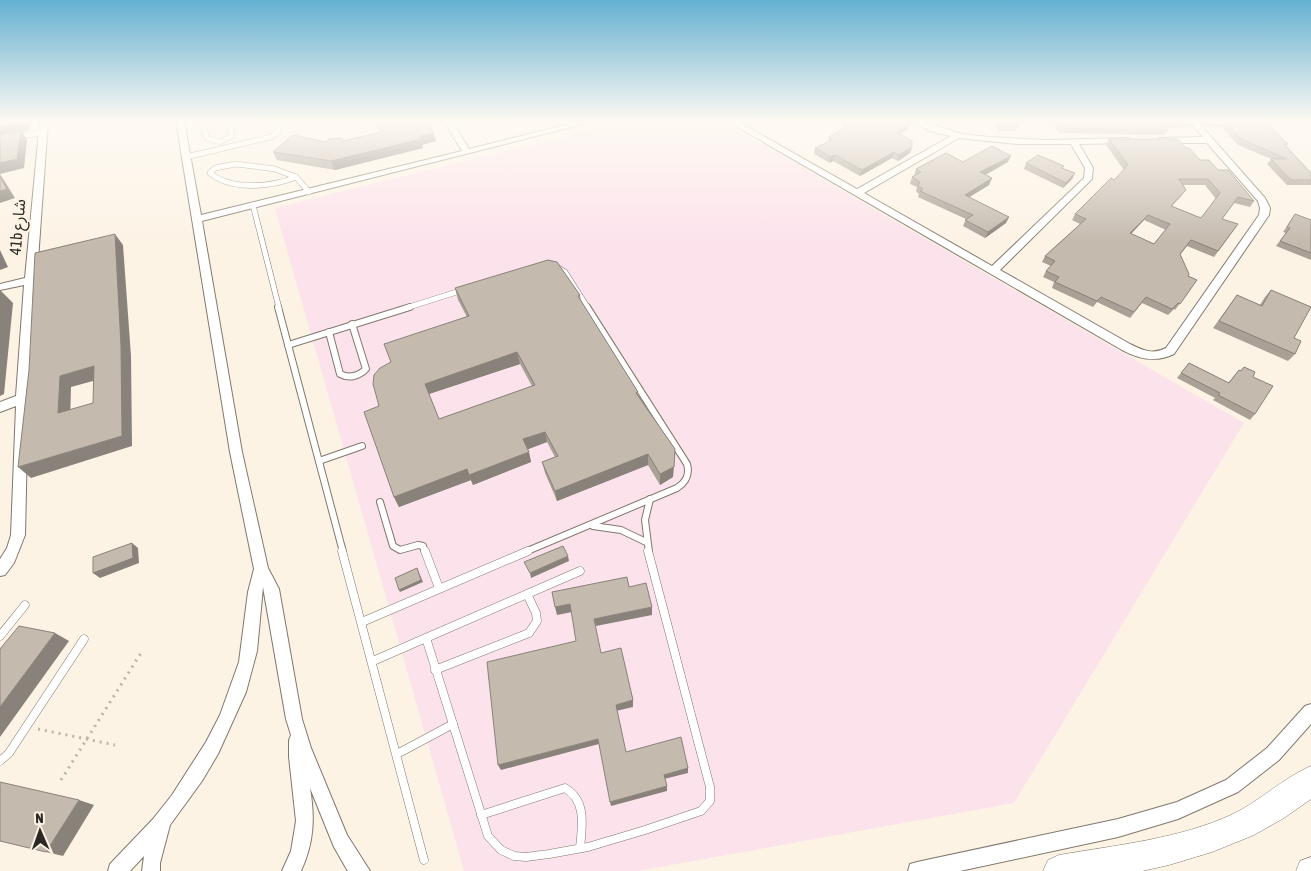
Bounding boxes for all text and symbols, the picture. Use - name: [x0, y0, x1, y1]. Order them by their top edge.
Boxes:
- street label: 41b شارع: [6, 198, 32, 256]
- north arrow: [15, 806, 65, 856]
- text: N: [35, 810, 44, 826]

